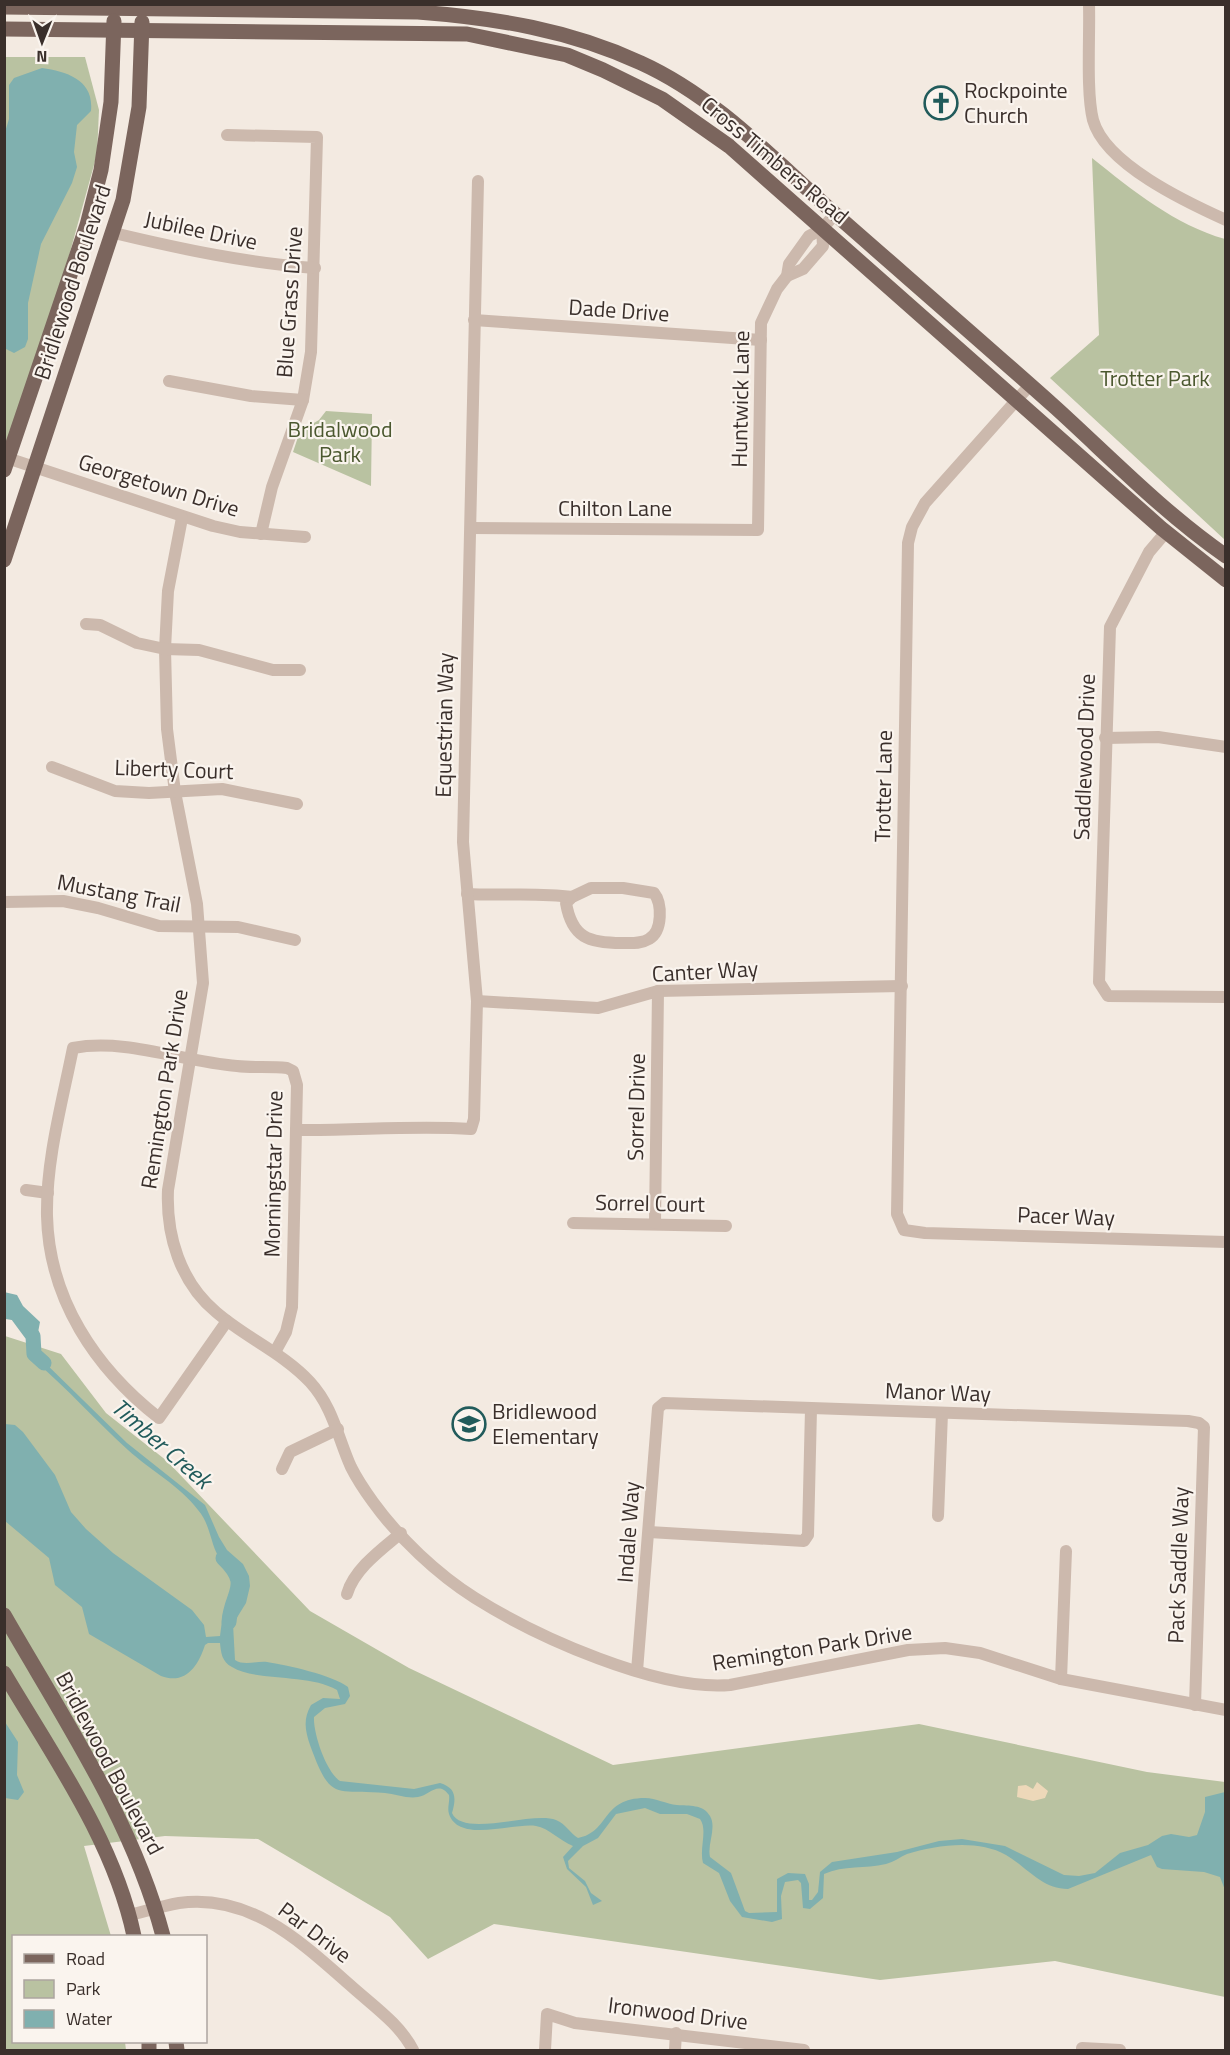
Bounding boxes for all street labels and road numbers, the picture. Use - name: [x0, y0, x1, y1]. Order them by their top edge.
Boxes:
- street label: Cross Timbers Road: [694, 88, 856, 232]
- street label: Bridlewood Boulevard: [24, 180, 120, 384]
- street label: Jubilee Drive: [141, 201, 261, 259]
- street label: Blue Grass Drive: [267, 225, 311, 379]
- street label: Dade Drive: [567, 290, 671, 330]
- street label: Huntwick Lane: [722, 330, 758, 468]
- street label: Georgetown Drive: [74, 444, 244, 526]
- street label: Chilton Lane: [558, 491, 672, 525]
- street label: Equestrian Way: [426, 652, 462, 798]
- street label: Saddlewood Drive: [1064, 673, 1104, 841]
- street label: Trotter Lane: [865, 730, 901, 842]
- street label: Liberty Court: [114, 750, 234, 788]
- street label: Mustang Trail: [54, 864, 184, 922]
- street label: Canter Way: [651, 951, 760, 991]
- street label: Remington Park Drive: [131, 987, 197, 1191]
- street label: Sorrel Drive: [618, 1053, 654, 1161]
- street label: Morningstar Drive: [255, 1090, 291, 1258]
- street label: Sorrel Court: [595, 1185, 706, 1221]
- street label: Pacer Way: [1017, 1197, 1116, 1235]
- street label: Manor Way: [884, 1373, 992, 1411]
- street label: Indale Way: [607, 1480, 649, 1584]
- street label: Pack Saddle Way: [1158, 1486, 1198, 1644]
- street label: Remington Park Drive: [710, 1614, 914, 1680]
- street label: Bridlewood Boulevard: [47, 1665, 173, 1861]
- street label: Par Drive: [271, 1893, 359, 1971]
- street label: Ironwood Drive: [606, 1988, 750, 2038]

